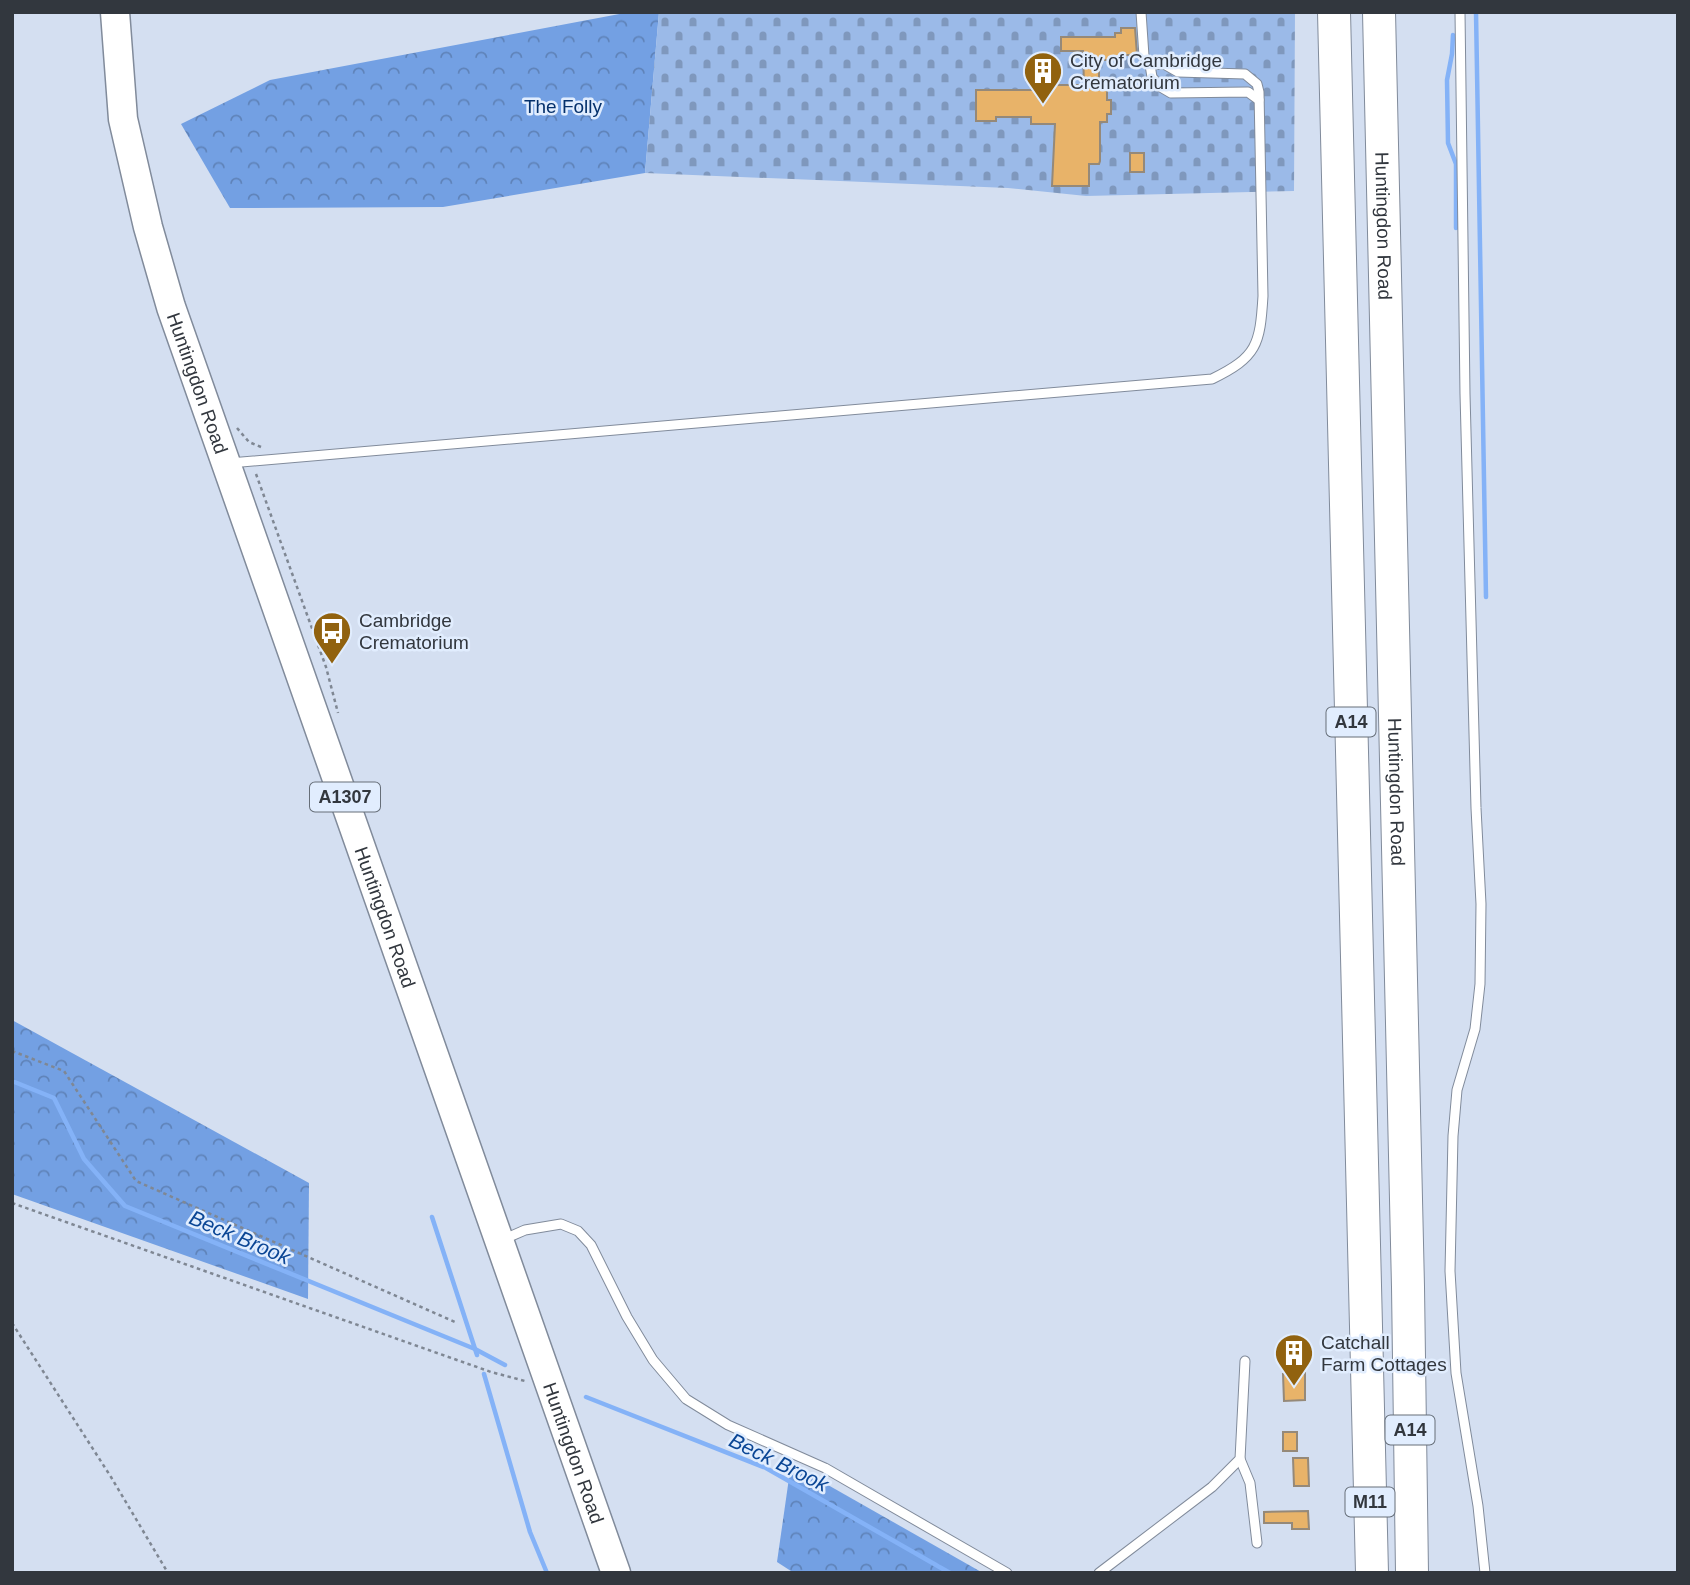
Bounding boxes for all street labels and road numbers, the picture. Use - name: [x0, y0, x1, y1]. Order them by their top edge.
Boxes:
- street label: Huntingdon Road: [1372, 152, 1396, 300]
- street label: Huntingdon Road: [163, 310, 232, 456]
- road number: A14: [1326, 708, 1376, 736]
- street label: Huntingdon Road: [1385, 718, 1409, 866]
- road number: A1307: [310, 782, 380, 812]
- street label: Huntingdon Road: [351, 844, 420, 990]
- street label: Huntingdon Road: [539, 1380, 608, 1526]
- road number: A14: [1386, 1415, 1434, 1444]
- road number: M11: [1346, 1488, 1394, 1517]

